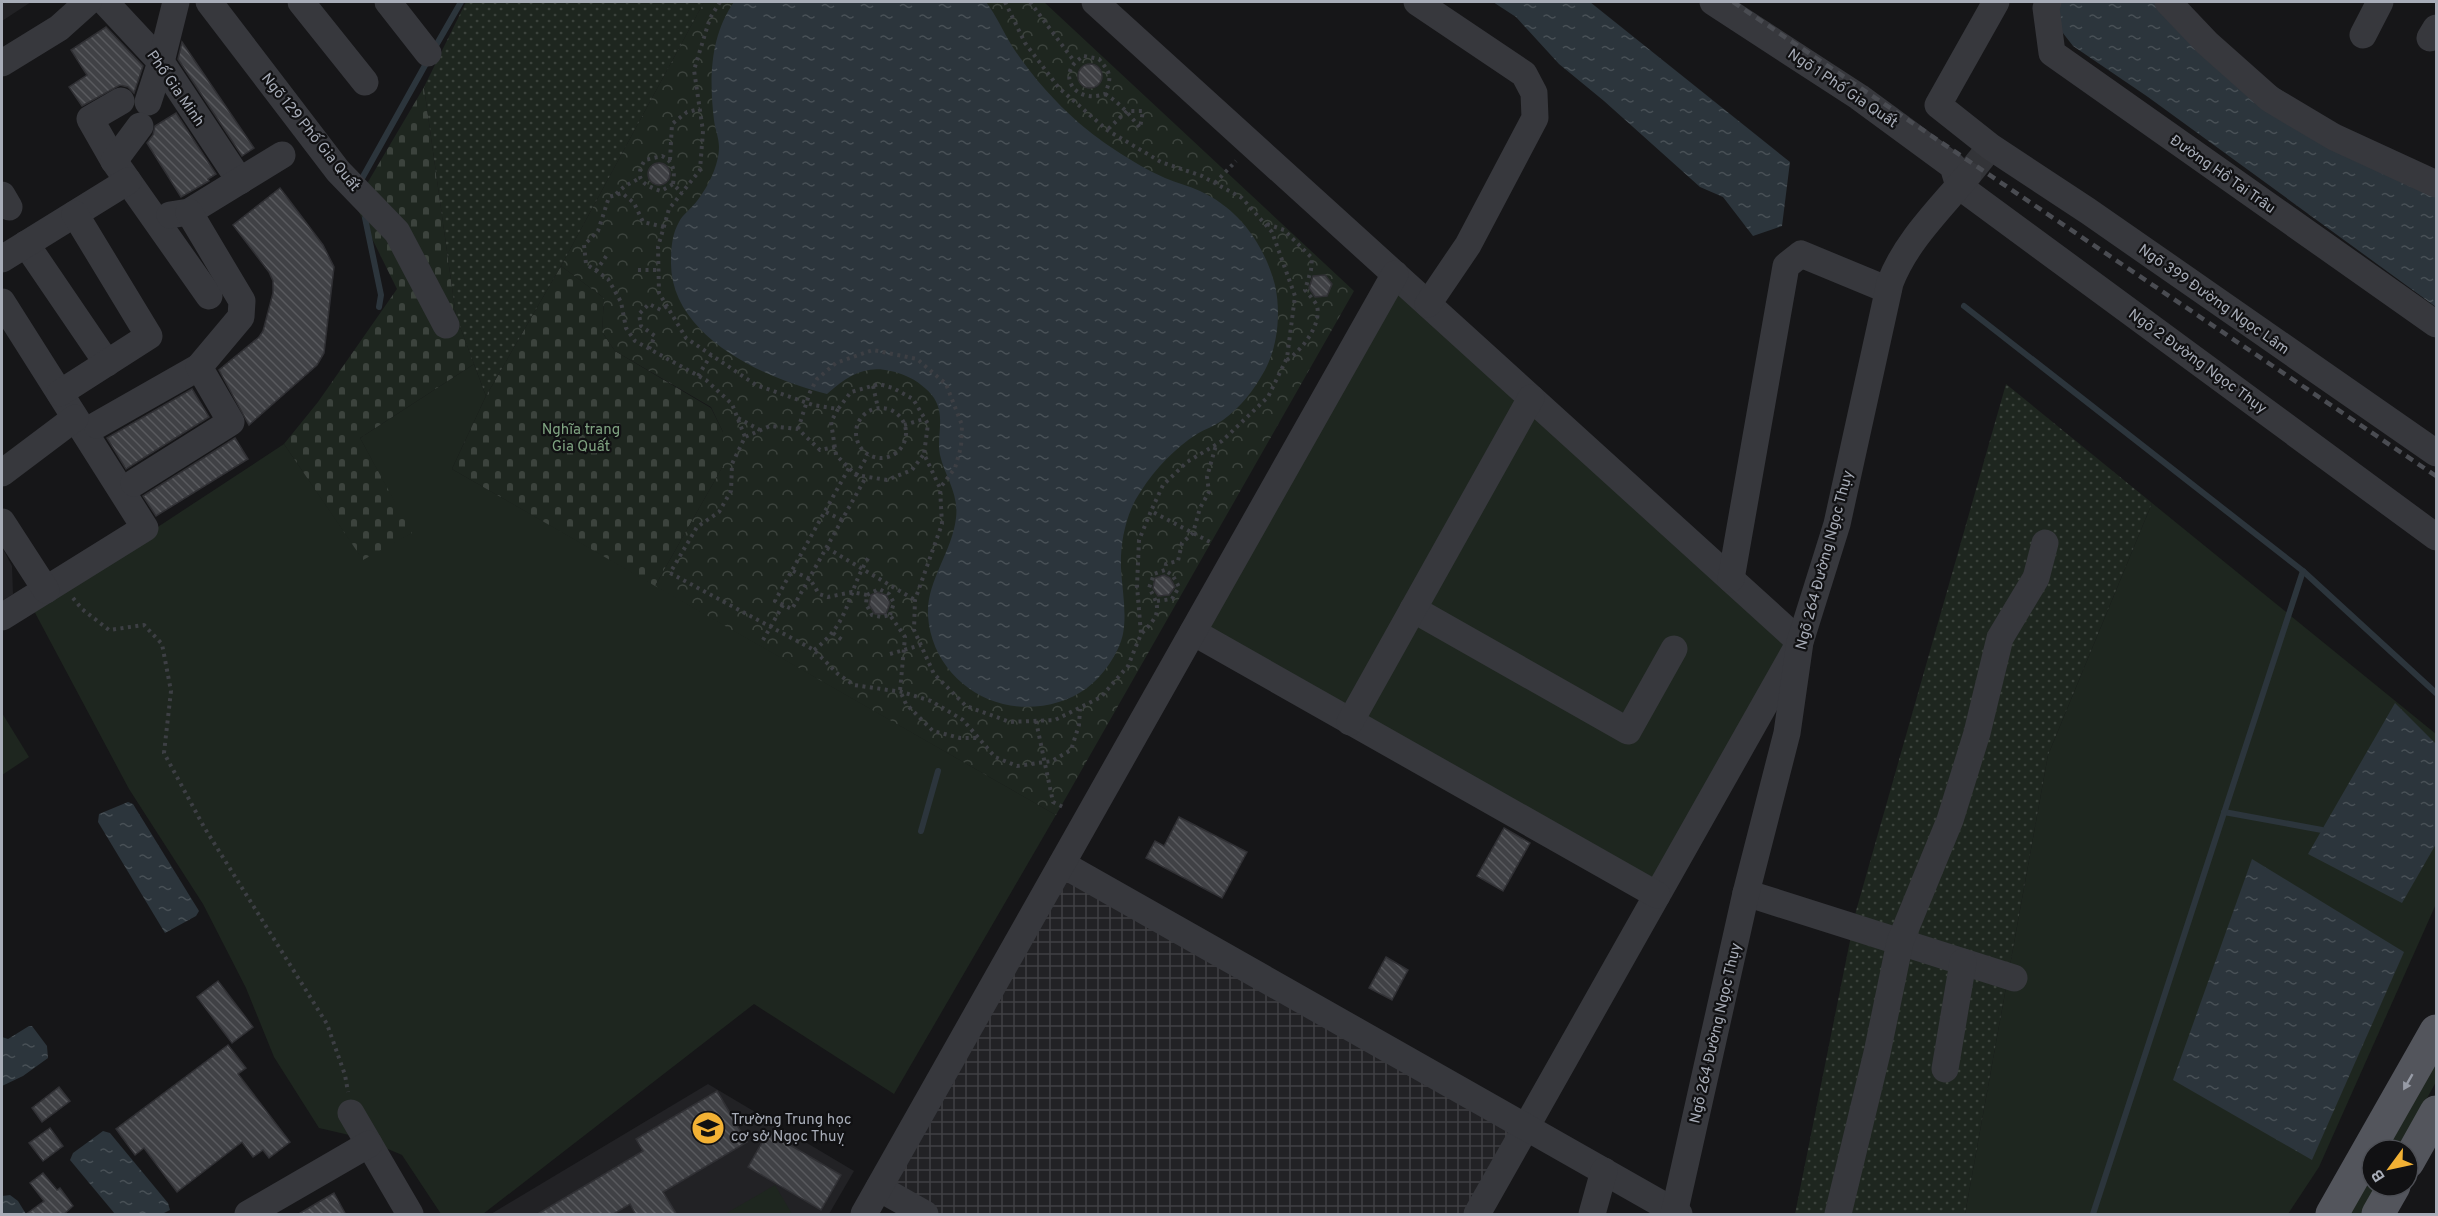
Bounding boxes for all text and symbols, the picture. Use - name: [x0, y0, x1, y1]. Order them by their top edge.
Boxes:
- street label: Ngõ 1 Phố Gia Quất: [1783, 45, 1901, 133]
- street label: Phố Gia Minh: [142, 47, 209, 131]
- street label: Ngõ 129 Phố Gia Quất: [256, 69, 364, 196]
- street label: Đường Hồ Tai Trâu: [2166, 131, 2279, 219]
- street label: Ngõ 399 Đường Ngọc Lâm: [2134, 241, 2292, 360]
- street label: Ngõ 2 Đường Ngọc Thụy: [2124, 306, 2270, 419]
- park label: Nghĩa trang Gia Quất: [542, 421, 620, 457]
- street label: Ngõ 264 Đường Ngọc Thụy: [1792, 469, 1859, 652]
- street label: Ngõ 264 Đường Ngọc Thụy: [1686, 941, 1747, 1126]
- one-way arrow: [2402, 1074, 2413, 1090]
- school or university icon: Trường Trung học cơ sở Ngọc Thuỵ: [690, 1110, 726, 1146]
- place label: Trường Trung học cơ sở Ngọc Thuỵ: [731, 1111, 852, 1147]
- north arrow: [2360, 1138, 2420, 1198]
- text: B: [2368, 1165, 2390, 1185]

